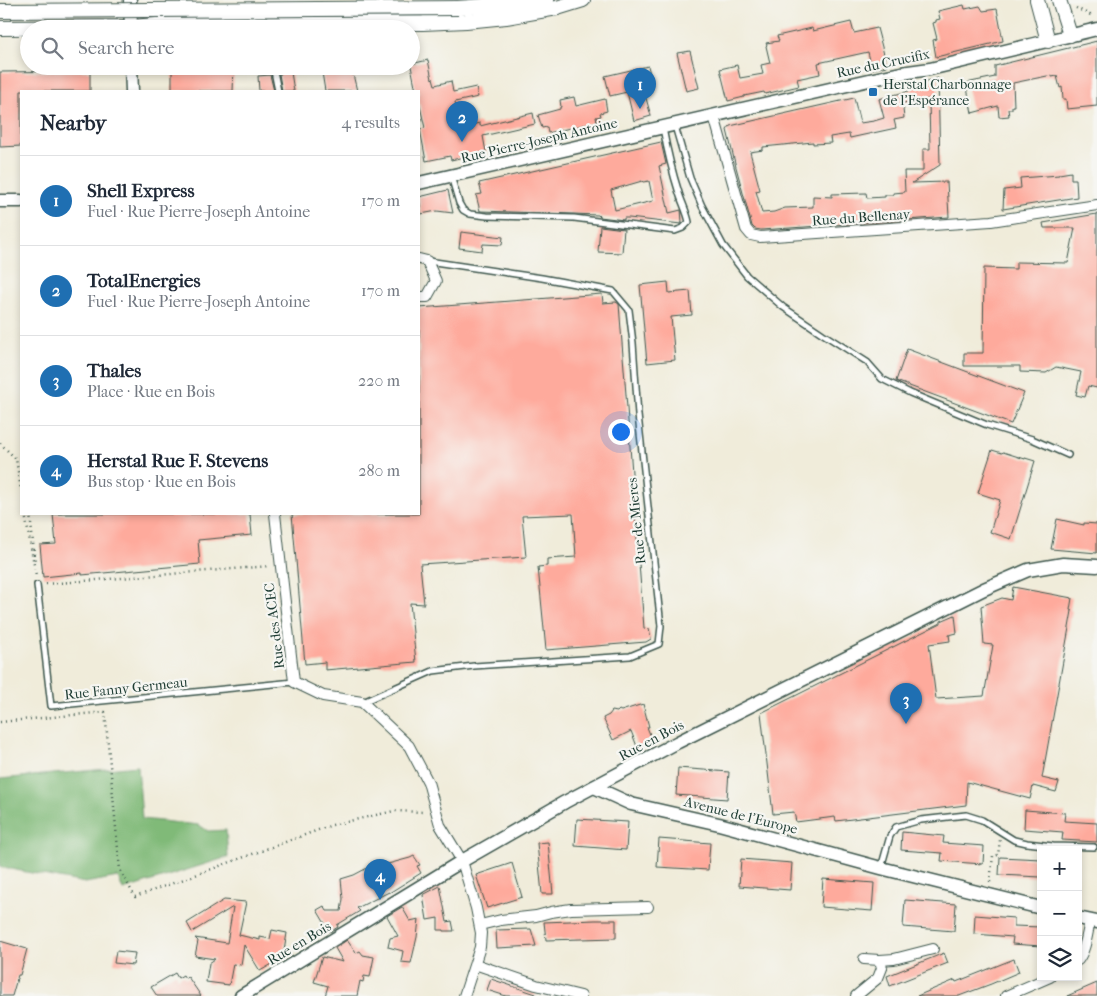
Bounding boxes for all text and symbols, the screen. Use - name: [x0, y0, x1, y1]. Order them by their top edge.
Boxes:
- search box: [20, 20, 420, 75]
- icon: search: [38, 34, 66, 62]
- text: Search here: [78, 37, 174, 59]
- street label: Rue du Crucifix: [835, 45, 932, 82]
- pin: 1: [624, 68, 656, 109]
- place label: Herstal Charbonnage de l'Espérance: [883, 76, 1012, 109]
- marker: Herstal Charbonnage de l'Espérance: [867, 86, 879, 98]
- pin: 2: [446, 101, 478, 142]
- text: Nearby: [40, 111, 106, 135]
- text: 4 results: [342, 113, 400, 132]
- street label: Rue Pierre-Joseph Antoine: [459, 114, 619, 167]
- text: Shell Express: [87, 180, 194, 202]
- text: 1: [53, 191, 59, 210]
- text: 170 m: [361, 191, 400, 210]
- text: Fuel · Rue Pierre-Joseph Antoine: [87, 202, 310, 221]
- street label: Rue du Bellenay: [811, 206, 911, 229]
- text: TotalEnergies: [87, 270, 201, 292]
- text: 2: [52, 281, 60, 300]
- text: 170 m: [361, 281, 400, 300]
- text: Fuel · Rue Pierre-Joseph Antoine: [87, 292, 310, 311]
- text: Thales: [87, 360, 141, 382]
- text: 3: [53, 371, 59, 390]
- text: 220 m: [358, 371, 400, 390]
- text: Place · Rue en Bois: [87, 382, 215, 401]
- your location: [608, 419, 634, 445]
- text: Herstal Rue F. Stevens: [87, 450, 268, 472]
- text: 4: [51, 461, 61, 480]
- text: 280 m: [358, 461, 400, 480]
- text: Bus stop · Rue en Bois: [87, 472, 236, 491]
- street label: Rue de Mieres: [623, 477, 649, 565]
- street label: Rue des ACEC: [261, 582, 288, 670]
- street label: Rue Fanny Germeau: [64, 674, 188, 703]
- pin: 3: [890, 683, 922, 724]
- street label: Rue en Bois: [616, 716, 687, 765]
- street label: Avenue de l'Europe: [681, 793, 800, 838]
- map controls: [1037, 846, 1082, 981]
- button: +: [1037, 846, 1082, 891]
- pin: 4: [364, 859, 396, 900]
- button: −: [1037, 891, 1082, 936]
- street label: Rue en Bois: [264, 918, 334, 969]
- button: layers: [1037, 936, 1082, 981]

